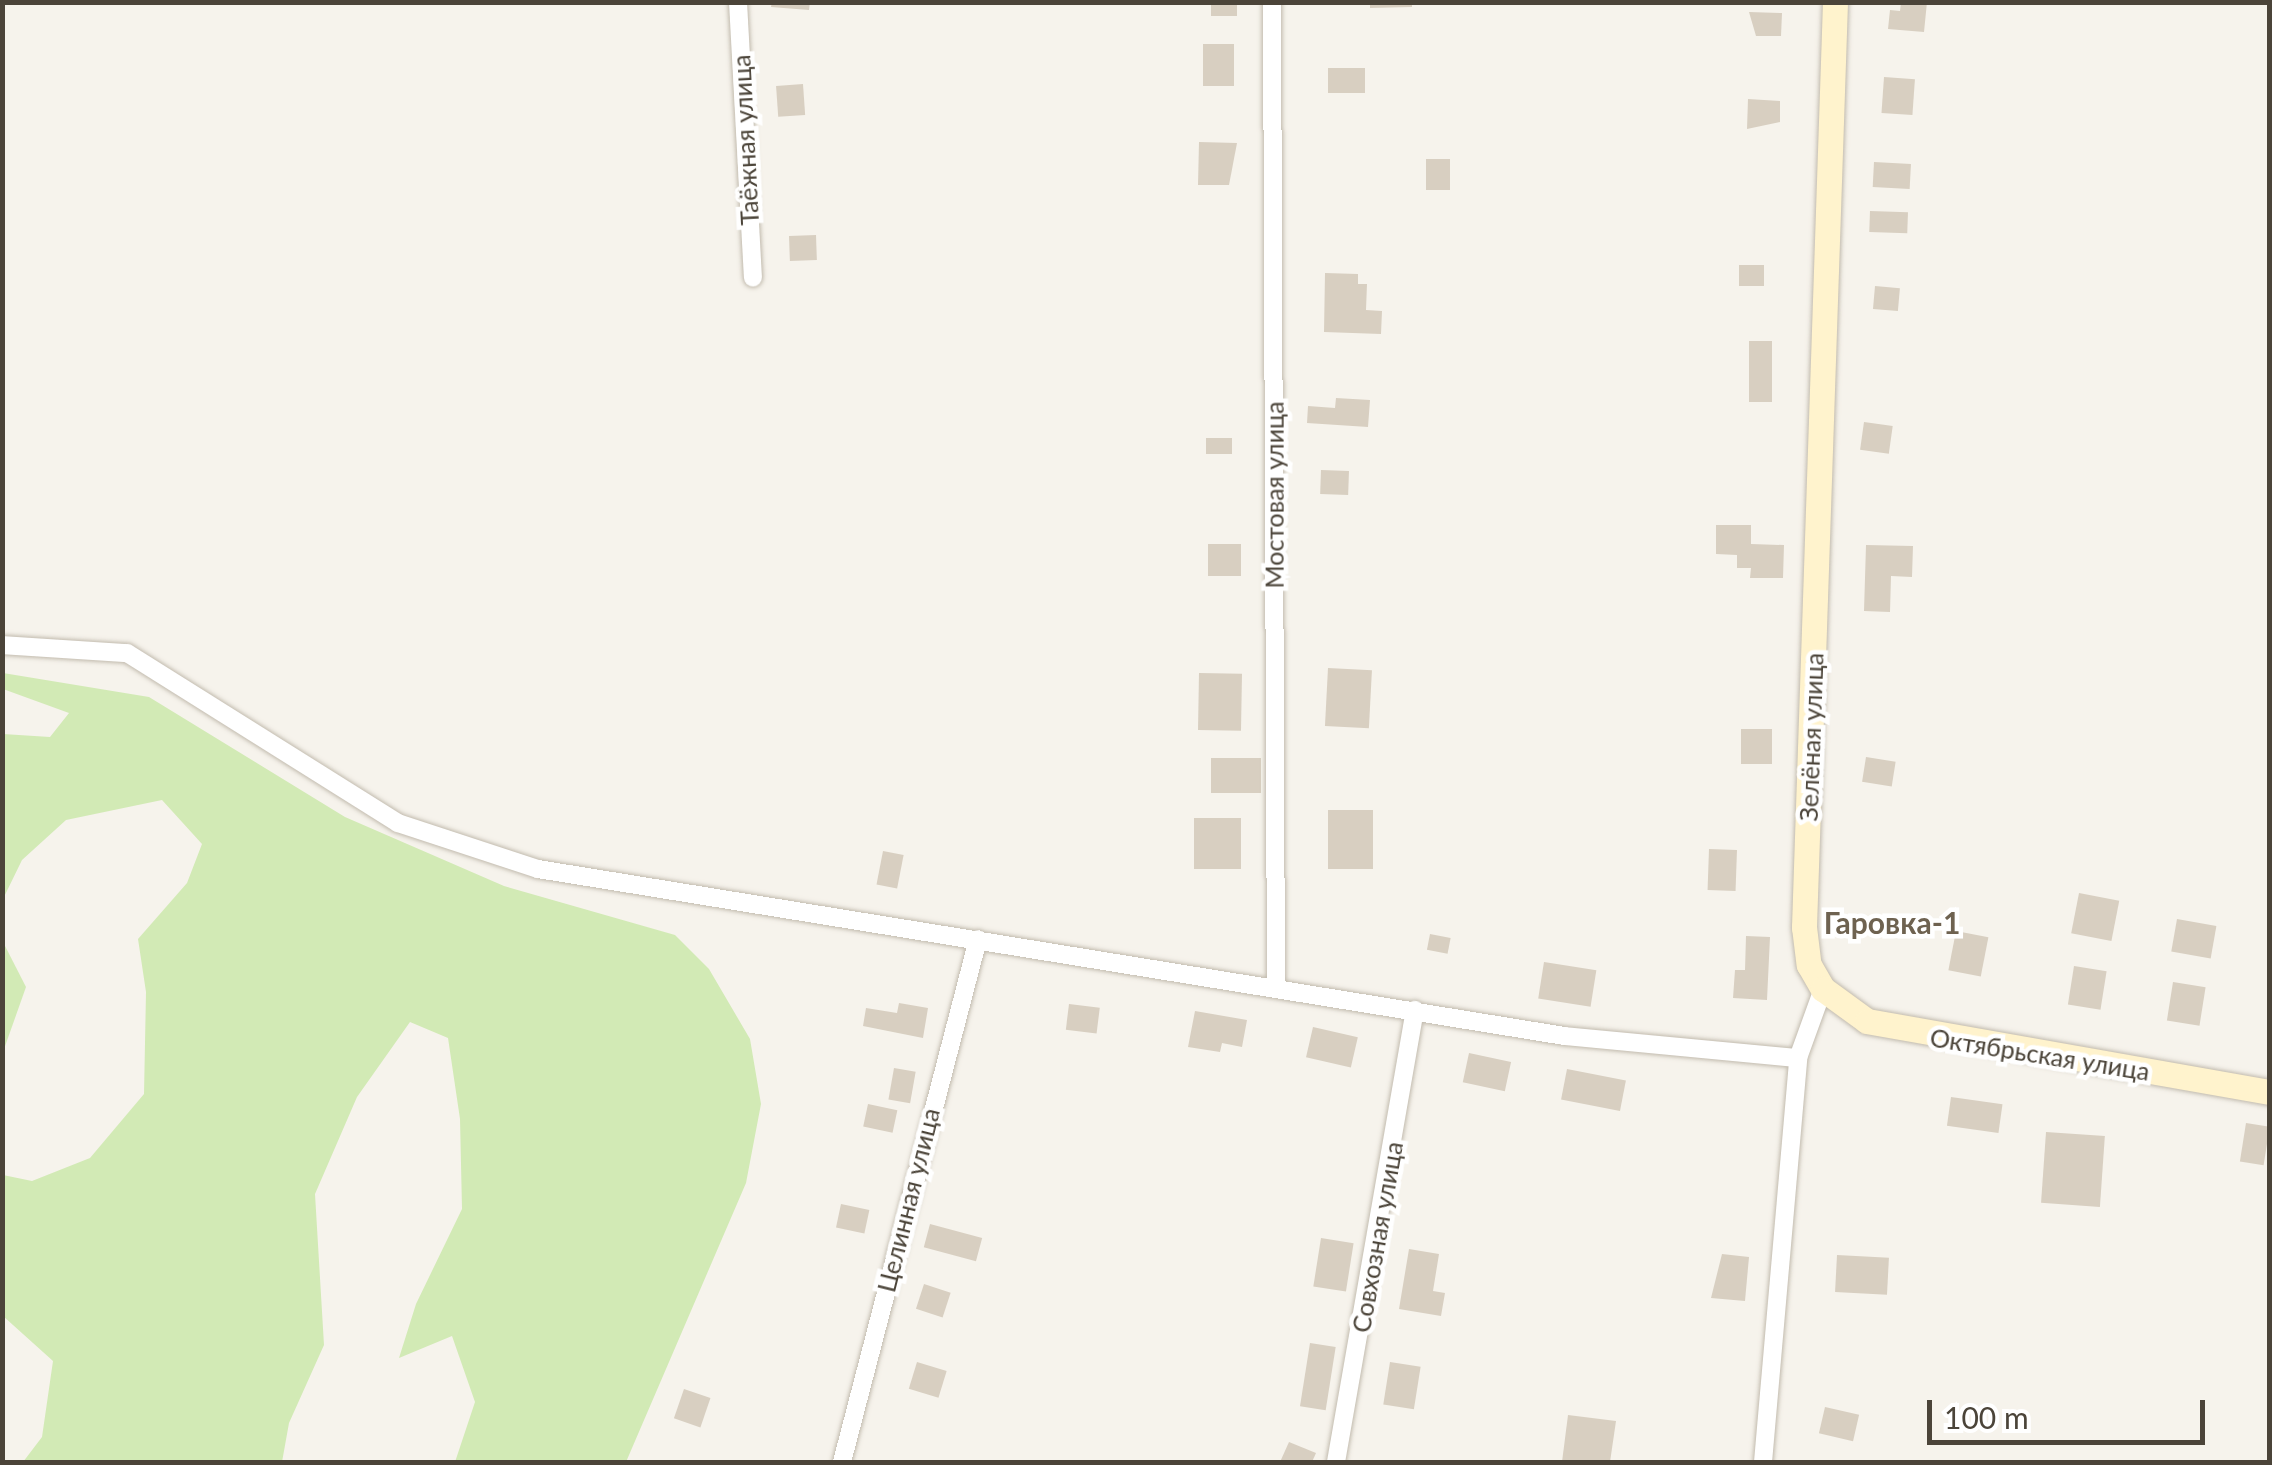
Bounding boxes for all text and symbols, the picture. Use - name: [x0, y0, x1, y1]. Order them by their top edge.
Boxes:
- street label: Таёжная улица: [726, 54, 764, 226]
- street label: Мостовая улица: [1259, 401, 1289, 589]
- street label: Зелёная улица: [1793, 652, 1829, 822]
- district label: Гаровка-1: [1824, 904, 1960, 940]
- street label: Октябрьская улица: [1928, 1022, 2152, 1086]
- street label: Целинная улица: [871, 1105, 945, 1295]
- street label: Совхозная улица: [1345, 1139, 1409, 1335]
- scale bar: [1932, 1380, 2210, 1442]
- text: 100 m: [1944, 1399, 2029, 1435]

